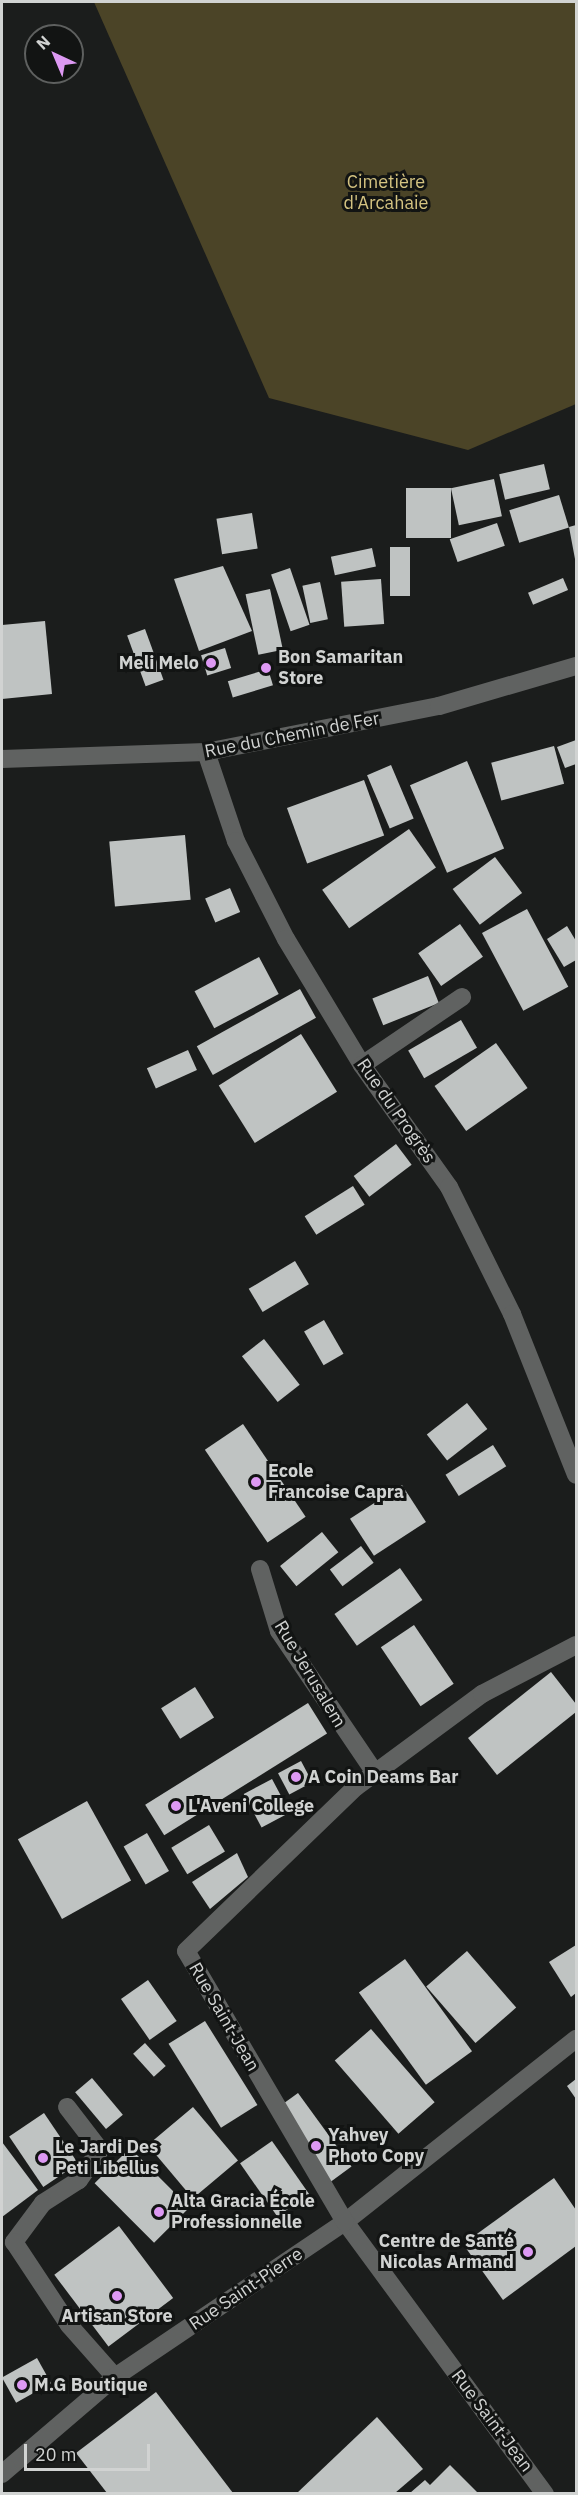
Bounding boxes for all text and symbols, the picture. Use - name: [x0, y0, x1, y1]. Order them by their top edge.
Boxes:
- north arrow: [24, 24, 84, 84]
- text: N: [32, 31, 54, 54]
- park label: Cimetière d'Arcahaie: [344, 172, 428, 214]
- place label: Bon Samaritan Store: [278, 647, 403, 690]
- place label: Meli Melo: [119, 652, 199, 674]
- marker: Meli Melo: [204, 656, 218, 670]
- marker: Bon Samaritan Store: [259, 661, 273, 675]
- street label: Rue du Chemin de Fer: [203, 707, 381, 763]
- street label: Rue du Progrès: [352, 1055, 440, 1167]
- place label: Ecole Francoise Capra: [268, 1461, 404, 1504]
- marker: Ecole Francoise Capra: [249, 1475, 263, 1489]
- street label: Rue Jerusalem: [270, 1617, 350, 1731]
- place label: A Coin Deams Bar: [308, 1766, 458, 1788]
- marker: A Coin Deams Bar: [289, 1770, 303, 1784]
- place label: L'Aveni College: [188, 1795, 314, 1817]
- marker: L'Aveni College: [169, 1799, 183, 1813]
- street label: Rue Saint-Jean: [184, 1959, 264, 2075]
- place label: Yahvey Photo Copy: [328, 2125, 424, 2168]
- place label: Le Jardi Des Peti Libellus: [55, 2137, 159, 2180]
- marker: Yahvey Photo Copy: [309, 2139, 323, 2153]
- marker: Le Jardi Des Peti Libellus: [36, 2151, 50, 2165]
- place label: Alta Gracia École Professionnelle: [171, 2191, 315, 2234]
- marker: Alta Gracia École Professionnelle: [152, 2205, 166, 2219]
- place label: Centre de Santé Nicolas Armand: [379, 2231, 514, 2274]
- street label: Rue Saint-Pierre: [185, 2243, 307, 2335]
- marker: Centre de Santé Nicolas Armand: [519, 2243, 537, 2261]
- marker: Artisan Store: [110, 2289, 124, 2303]
- place label: Artisan Store: [61, 2305, 173, 2327]
- street label: Rue Saint-Jean: [447, 2366, 537, 2476]
- place label: M.G Boutique: [34, 2374, 148, 2396]
- marker: M.G Boutique: [15, 2378, 29, 2392]
- scale bar: [27, 2432, 153, 2470]
- text: 20 m: [35, 2443, 77, 2466]

